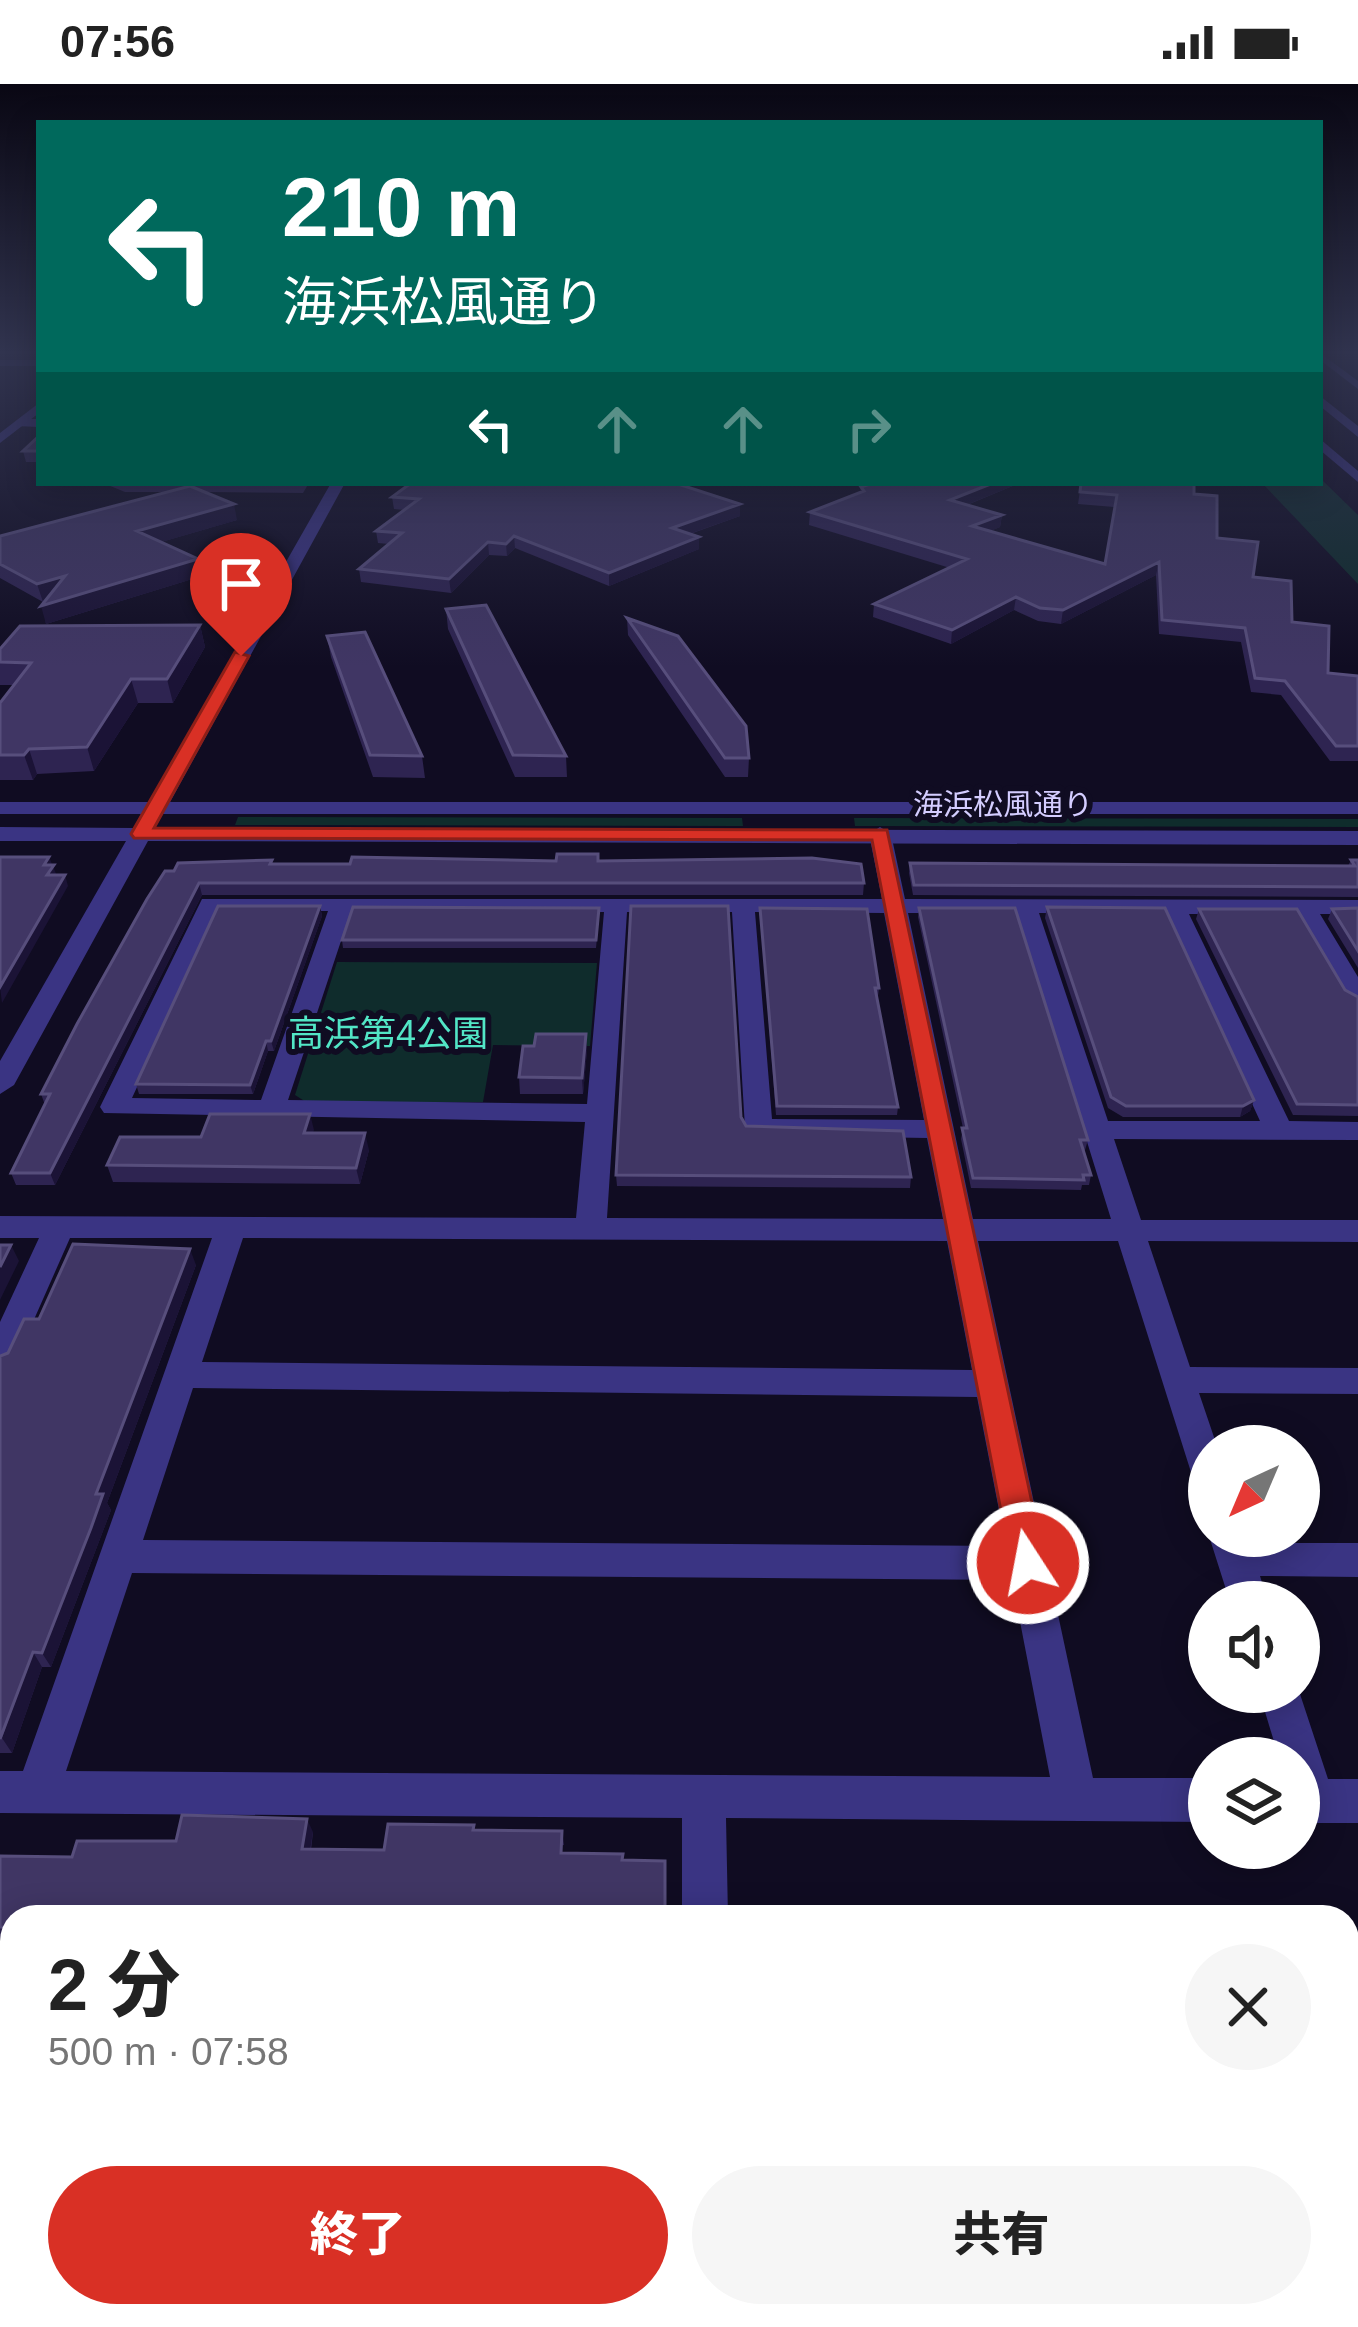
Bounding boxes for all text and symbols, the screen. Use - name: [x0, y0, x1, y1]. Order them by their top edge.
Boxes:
- text: 07:56: [60, 16, 175, 67]
- text: 210 m: [282, 160, 520, 254]
- icon: left: [84, 168, 240, 324]
- text: 海浜松風通り: [282, 272, 606, 332]
- icon: left: [458, 396, 524, 462]
- icon: ahead: [584, 396, 650, 462]
- icon: ahead: [710, 396, 776, 462]
- icon: right: [836, 396, 902, 462]
- pin: [190, 533, 292, 656]
- icon: arrive: [208, 551, 274, 617]
- street label: 海浜松風通り: [913, 788, 1093, 821]
- park label: 高浜第4公園: [288, 1013, 488, 1054]
- north arrow: [1188, 1425, 1320, 1557]
- map controls: [1188, 1425, 1320, 1869]
- position arrow: [965, 1500, 1091, 1626]
- button: sound: [1188, 1581, 1320, 1713]
- button: layers: [1188, 1737, 1320, 1869]
- button: close: [1185, 1944, 1311, 2070]
- text: 2 分: [48, 1945, 180, 2025]
- text: 500 m · 07:58: [48, 2030, 289, 2073]
- button: 終了: [48, 2166, 668, 2304]
- button: 共有: [692, 2166, 1311, 2304]

